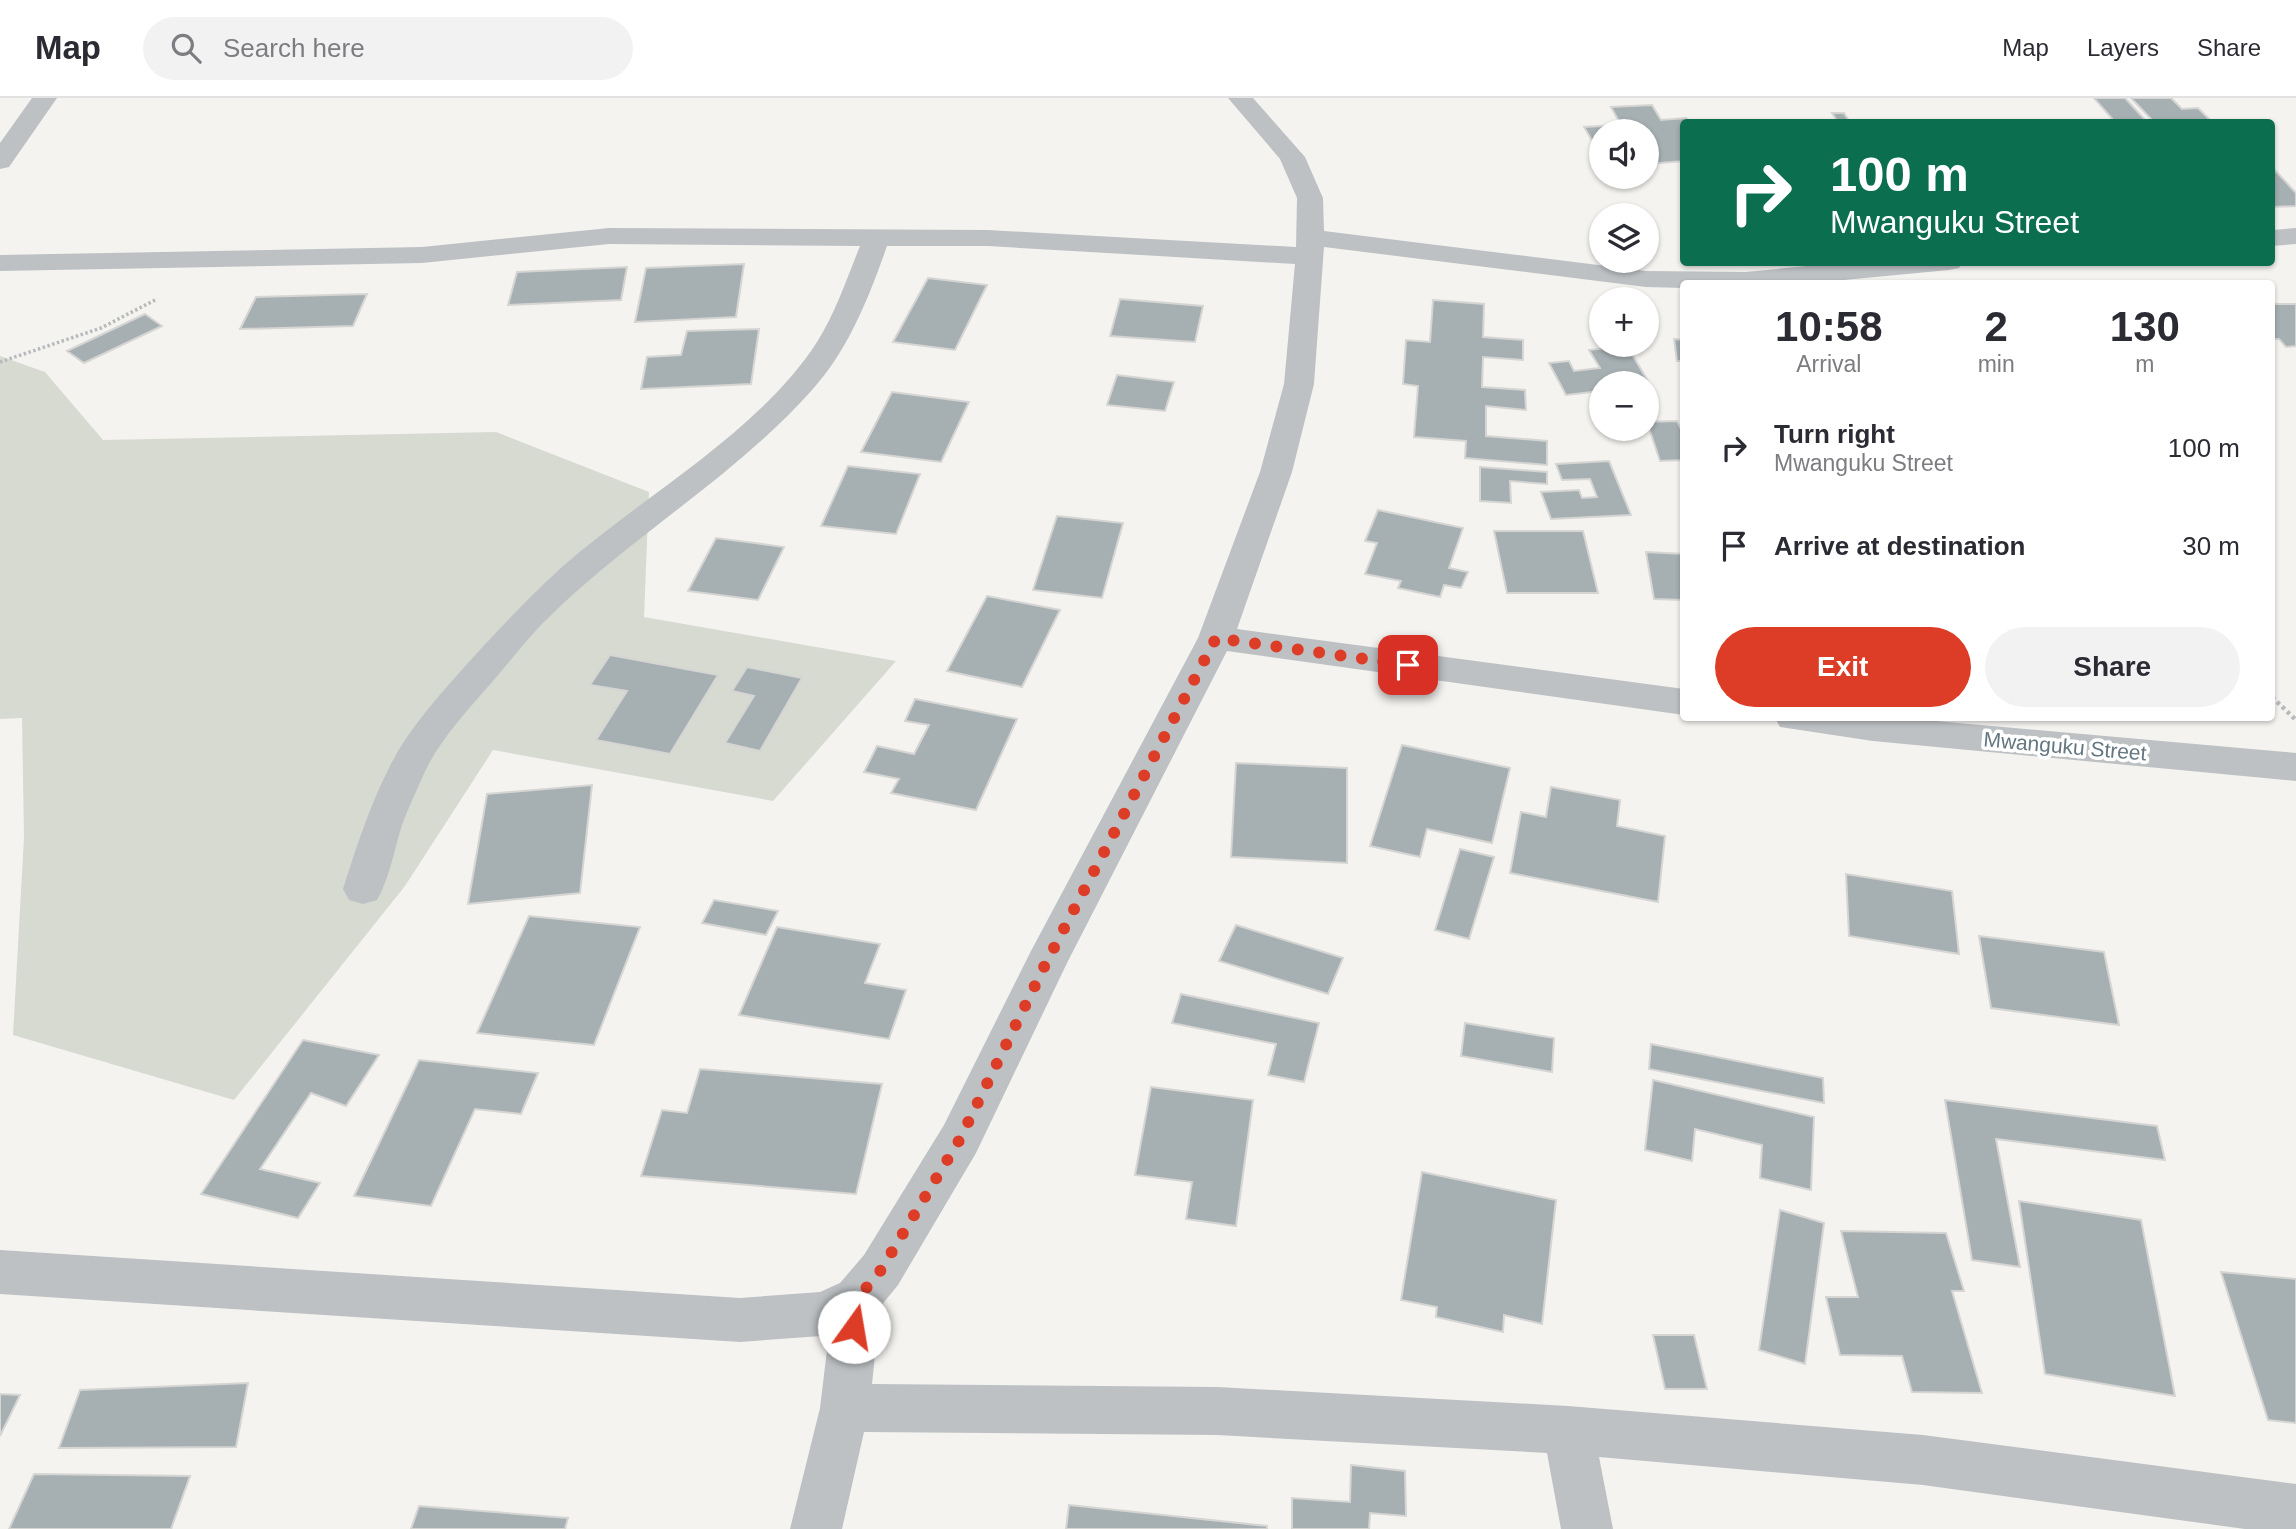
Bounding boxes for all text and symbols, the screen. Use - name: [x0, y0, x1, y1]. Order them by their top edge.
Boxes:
- search box: [143, 17, 633, 80]
- text: Map: [35, 29, 101, 66]
- icon: search: [167, 29, 205, 67]
- text: Search here: [223, 33, 365, 63]
- text: Map: [2002, 34, 2049, 61]
- text: Layers: [2087, 34, 2159, 61]
- text: Share: [2197, 34, 2261, 61]
- map controls: [1589, 119, 1659, 441]
- button: sound: [1589, 119, 1659, 189]
- icon: right: [1715, 147, 1806, 238]
- text: 100 m: [1830, 147, 1969, 201]
- button: layers: [1589, 203, 1659, 273]
- text: Mwanguku Street: [1830, 204, 2079, 240]
- button: +: [1589, 287, 1659, 357]
- text: 10:58: [1775, 303, 1883, 350]
- text: 2: [1984, 303, 2008, 350]
- text: 130: [2110, 303, 2180, 350]
- text: Arrival: [1796, 351, 1861, 377]
- text: min: [1978, 351, 2015, 377]
- text: m: [2135, 351, 2154, 377]
- button: −: [1589, 371, 1659, 441]
- text: Turn right: [1774, 419, 1895, 449]
- icon: right: [1715, 429, 1753, 467]
- text: 100 m: [2168, 433, 2240, 463]
- text: Mwanguku Street: [1774, 450, 1953, 476]
- icon: arrive: [1715, 527, 1753, 565]
- text: Arrive at destination: [1774, 531, 2025, 561]
- text: 30 m: [2182, 531, 2240, 561]
- button: Exit: [1715, 627, 1971, 707]
- button: Share: [1985, 627, 2240, 707]
- pin: [1378, 635, 1438, 695]
- icon: arrive: [1389, 646, 1427, 684]
- street label: Mwanguku Street: [1983, 727, 2148, 765]
- position arrow: [817, 1290, 891, 1364]

